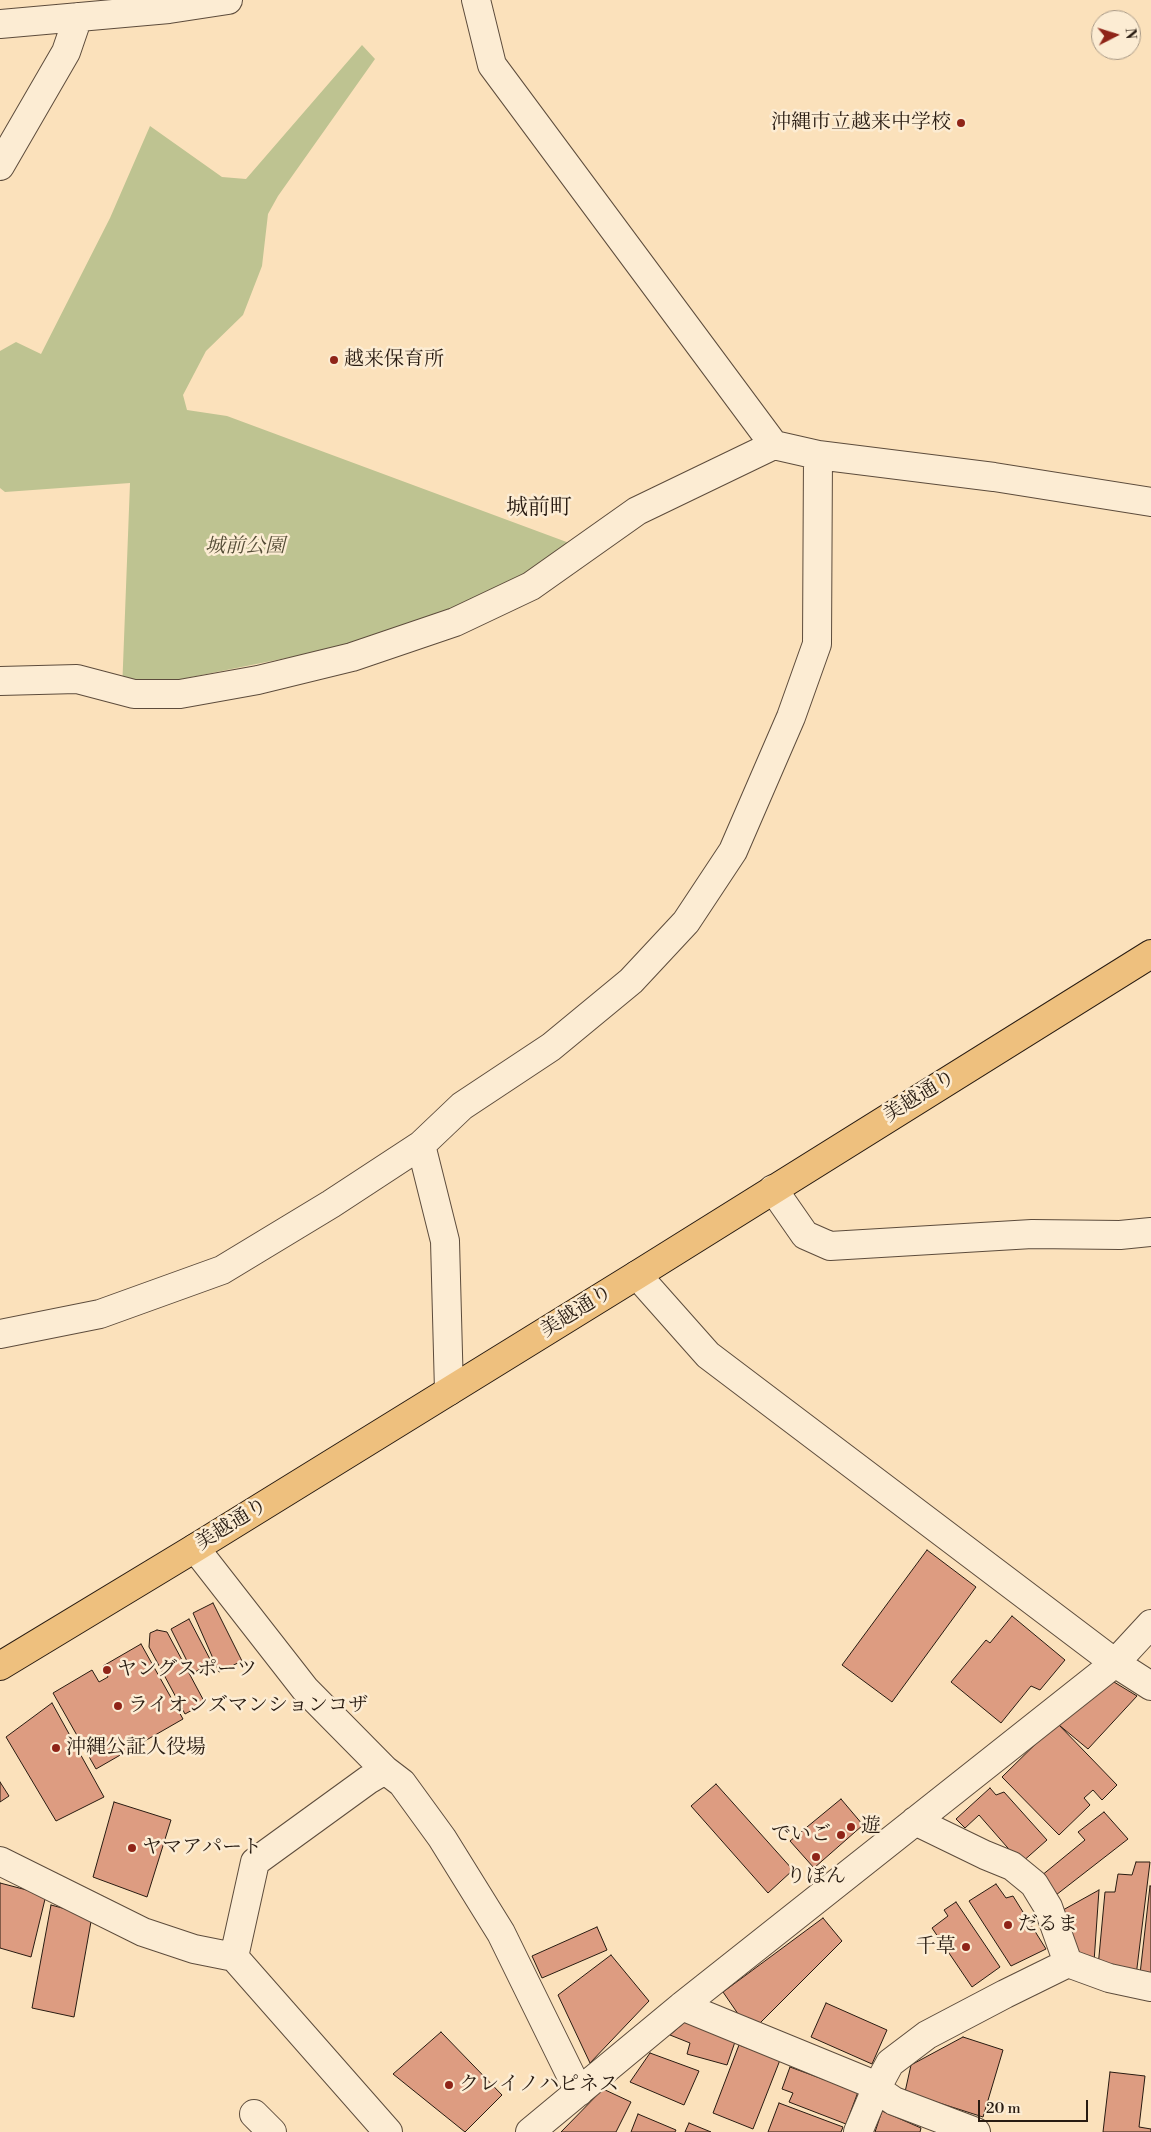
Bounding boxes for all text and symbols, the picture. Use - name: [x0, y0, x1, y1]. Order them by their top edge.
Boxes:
- north arrow: [1091, 10, 1141, 60]
- text: N: [1120, 27, 1139, 40]
- place label: 沖縄市立越来中学校: [771, 111, 951, 135]
- marker: 沖縄市立越来中学校: [955, 117, 967, 129]
- place label: 越来保育所: [344, 348, 444, 372]
- marker: 越来保育所: [328, 354, 340, 366]
- district label: 城前町: [506, 496, 572, 522]
- park label: 城前公園: [205, 535, 285, 559]
- street label: 美越通り: [880, 1066, 960, 1128]
- street label: 美越通り: [537, 1281, 617, 1343]
- street label: 美越通り: [192, 1494, 272, 1556]
- place label: ヤングスポーツ: [117, 1658, 257, 1682]
- marker: ヤングスポーツ: [101, 1664, 113, 1676]
- place label: ライオンズマンションコザ: [128, 1694, 368, 1718]
- marker: ライオンズマンションコザ: [112, 1700, 124, 1712]
- place label: 沖縄公証人役場: [66, 1736, 206, 1760]
- marker: 沖縄公証人役場: [50, 1742, 62, 1754]
- place label: 遊: [861, 1815, 881, 1839]
- marker: 遊: [845, 1821, 857, 1833]
- place label: でいご: [771, 1823, 831, 1847]
- marker: でいご: [835, 1829, 847, 1841]
- place label: ヤマアパート: [142, 1836, 262, 1860]
- marker: ヤマアパート: [126, 1842, 138, 1854]
- marker: りぼん: [810, 1851, 822, 1863]
- place label: りぼん: [786, 1865, 846, 1889]
- place label: だるま: [1018, 1913, 1078, 1937]
- marker: だるま: [1002, 1919, 1014, 1931]
- place label: 千草: [916, 1935, 956, 1959]
- marker: 千草: [960, 1941, 972, 1953]
- place label: クレイノハピネス: [459, 2073, 619, 2097]
- marker: クレイノハピネス: [443, 2079, 455, 2091]
- scale bar: [981, 2090, 1091, 2122]
- text: 20 m: [986, 2099, 1021, 2118]

